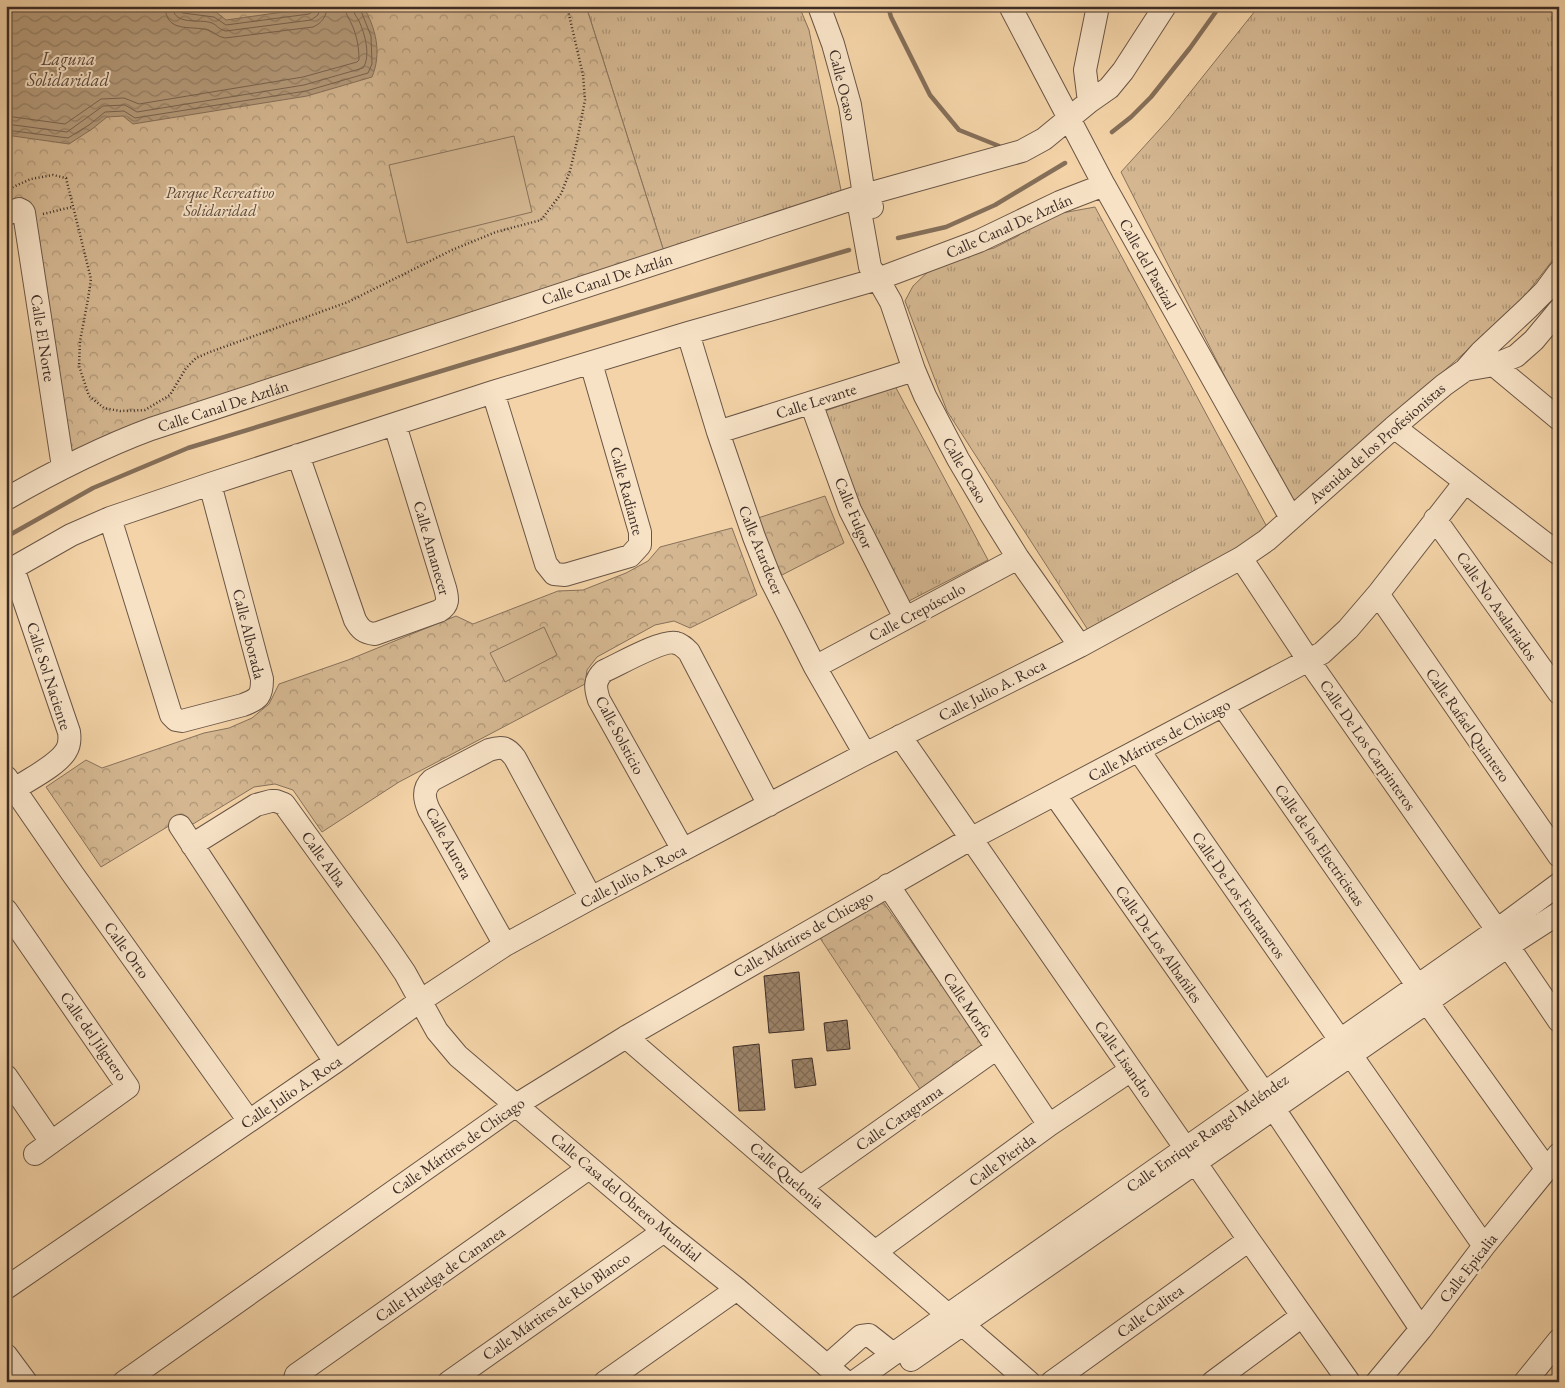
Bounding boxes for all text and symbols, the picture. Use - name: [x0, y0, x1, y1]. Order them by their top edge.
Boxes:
- water label: Laguna Solidaridad: [26, 47, 110, 91]
- street label: Calle Ocaso: [824, 47, 862, 123]
- park label: Parque Recreativo Solidaridad: [166, 182, 274, 221]
- street label: Calle Canal De Aztlán: [942, 188, 1076, 263]
- street label: Calle del Pastizal: [1114, 215, 1182, 313]
- street label: Calle Canal De Aztlán: [539, 248, 676, 310]
- street label: Calle El Norte: [26, 293, 60, 383]
- street label: Calle Canal De Aztlán: [155, 375, 292, 437]
- street label: Calle Levante: [773, 378, 859, 424]
- street label: Avenida de los Profesionistas: [1303, 378, 1450, 509]
- street label: Calle Ocaso: [938, 433, 992, 507]
- street label: Calle Radiante: [605, 444, 649, 538]
- street label: Calle Fulgor: [830, 474, 879, 552]
- street label: Calle Amanecer: [409, 498, 456, 598]
- street label: Calle Atardecer: [734, 502, 789, 598]
- street label: Calle No Asalariados: [1452, 547, 1542, 665]
- street label: Calle Crepúsculo: [865, 578, 969, 646]
- street label: Calle Alborada: [228, 587, 270, 682]
- street label: Calle Sol Naciente: [22, 619, 76, 733]
- street label: Calle Julio A. Roca: [935, 654, 1050, 726]
- street label: Calle Rafael Quintero: [1421, 664, 1515, 786]
- street label: Calle De Los Carpinteros: [1315, 675, 1421, 815]
- street label: Calle Solsticio: [590, 692, 650, 778]
- street label: Calle Mártires de Chicago: [1084, 694, 1234, 786]
- street label: Calle de los Electricistas: [1270, 780, 1370, 910]
- street label: Calle Aurora: [421, 803, 478, 883]
- street label: Calle Alba: [297, 827, 352, 892]
- street label: Calle De Los Fontaneros: [1187, 827, 1291, 963]
- street label: Calle Julio A. Roca: [576, 839, 690, 913]
- street label: Calle De Los Albañiles: [1111, 881, 1207, 1007]
- street label: Calle Mártires de Chicago: [729, 885, 877, 983]
- street label: Calle Orto: [99, 917, 155, 983]
- street label: Calle Morfo: [938, 968, 998, 1042]
- street label: Calle del Jilguero: [55, 987, 133, 1085]
- street label: Calle Lisandro: [1090, 1016, 1158, 1102]
- street label: Calle Julio A. Roca: [236, 1050, 346, 1134]
- street label: Calle Enrique Rangel Meléndez: [1122, 1069, 1292, 1197]
- street label: Calle Catagrama: [851, 1080, 947, 1156]
- street label: Calle Mártires de Chicago: [387, 1092, 529, 1200]
- street label: Calle Casa del Obrero Mundial: [546, 1128, 706, 1266]
- street label: Calle Pierida: [964, 1128, 1040, 1191]
- street label: Calle Quelonia: [745, 1137, 829, 1214]
- street label: Calle Huelga de Cananea: [371, 1221, 510, 1327]
- street label: Calle Epicalia: [1434, 1228, 1502, 1307]
- street label: Calle Mártires de Río Blanco: [478, 1247, 634, 1365]
- street label: Calle Calitea: [1112, 1279, 1188, 1342]

